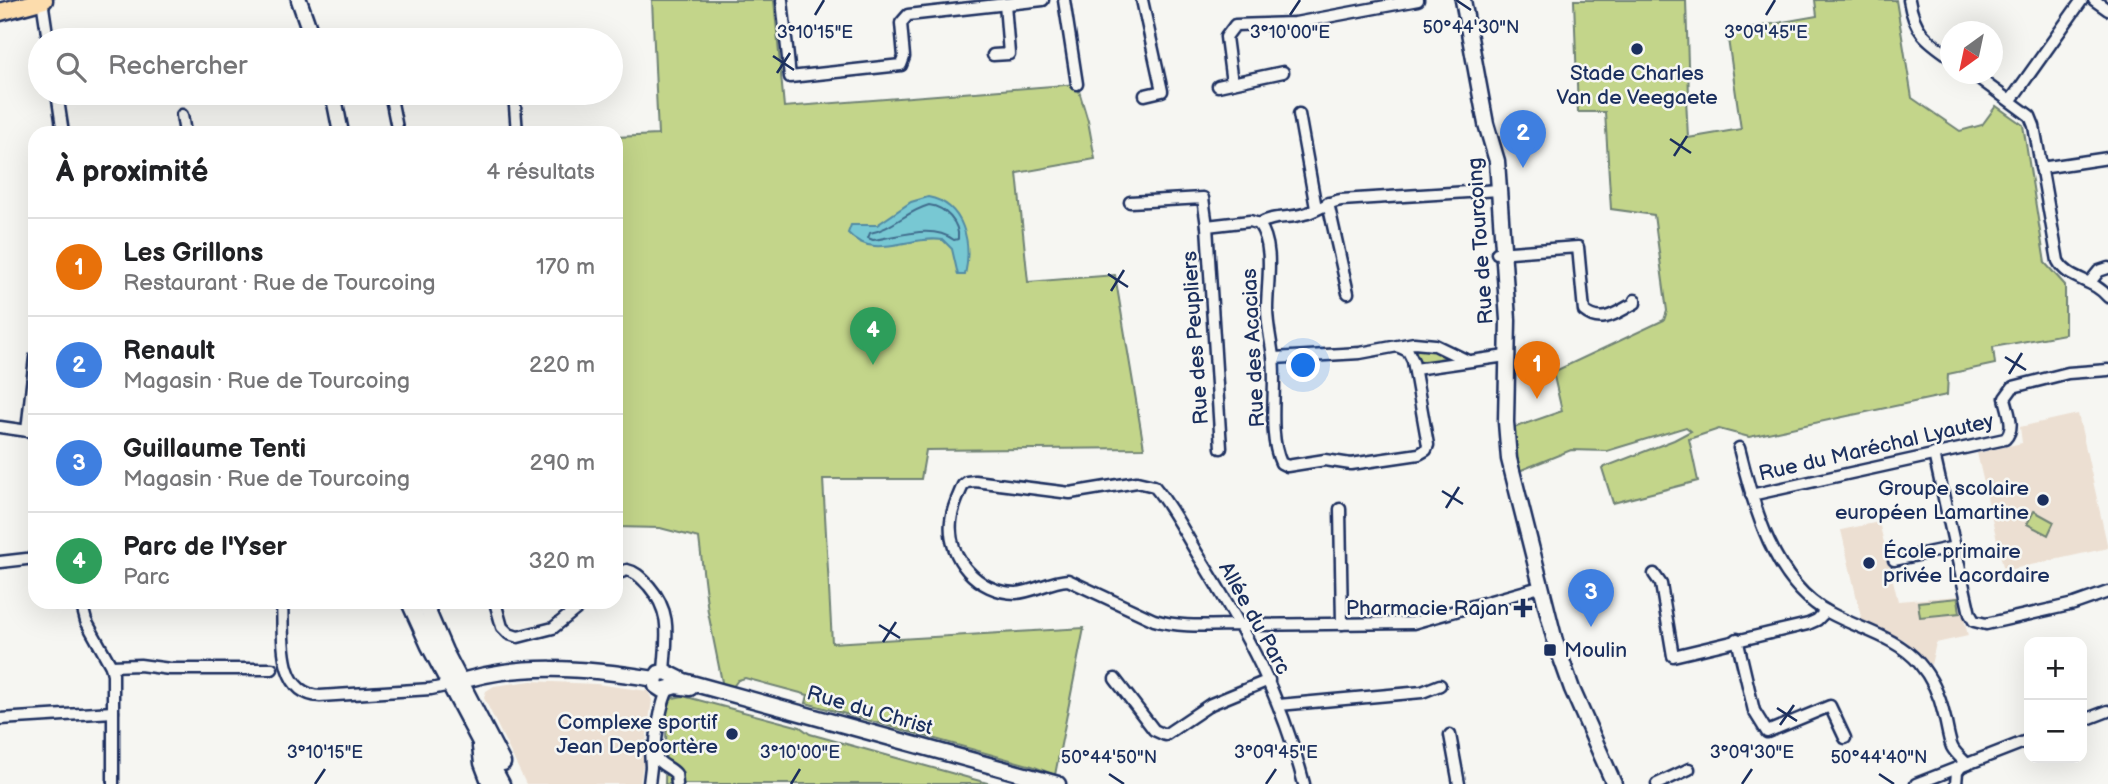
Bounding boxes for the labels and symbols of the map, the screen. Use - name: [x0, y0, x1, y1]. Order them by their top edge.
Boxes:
- text: 50°44'30"N: [1422, 17, 1520, 38]
- north arrow: [1940, 21, 2003, 84]
- text: 3°10'15"E: [777, 22, 853, 43]
- text: 3°10'00"E: [1250, 22, 1330, 43]
- text: 3°09'45"E: [1724, 22, 1808, 43]
- marker: Stade Charles Van de Veegaete: [1629, 41, 1645, 57]
- place label: Stade Charles Van de Veegaete: [1556, 61, 1718, 110]
- pin: 2: [1500, 110, 1546, 168]
- street label: Rue de Tourcoing: [1462, 157, 1499, 325]
- street label: Rue des Peupliers: [1177, 250, 1214, 426]
- street label: Rue des Acacias: [1237, 268, 1270, 428]
- pin: 4: [850, 307, 896, 365]
- pin: 1: [1514, 341, 1560, 399]
- your location: [1286, 348, 1320, 382]
- street label: Rue du Maréchal Lyautey: [1756, 408, 1996, 487]
- place label: Groupe scolaire européen Lamartine: [1835, 476, 2029, 525]
- marker: Groupe scolaire européen Lamartine: [2035, 492, 2051, 508]
- place label: École primaire privée Lacordaire: [1883, 539, 2050, 588]
- marker: École primaire privée Lacordaire: [1861, 555, 1877, 571]
- street label: Allée du Parc: [1213, 558, 1296, 679]
- pin: 3: [1568, 569, 1614, 627]
- place label: Pharmacie Rajan: [1346, 596, 1509, 621]
- marker: Pharmacie Rajan: [1515, 600, 1531, 616]
- place label: Moulin: [1564, 638, 1627, 663]
- marker: Moulin: [1542, 642, 1558, 658]
- street label: Rue du Christ: [804, 681, 936, 741]
- place label: Complexe sportif Jean Depoortère: [556, 710, 718, 759]
- marker: Complexe sportif Jean Depoortère: [724, 726, 740, 742]
- text: 3°10'15"E: [287, 742, 363, 763]
- text: 3°10'00"E: [760, 742, 840, 763]
- text: 3°09'45"E: [1234, 742, 1318, 763]
- text: 3°09'30"E: [1710, 742, 1794, 763]
- text: 50°44'50"N: [1061, 747, 1157, 768]
- text: 50°44'40"N: [1830, 747, 1928, 768]

